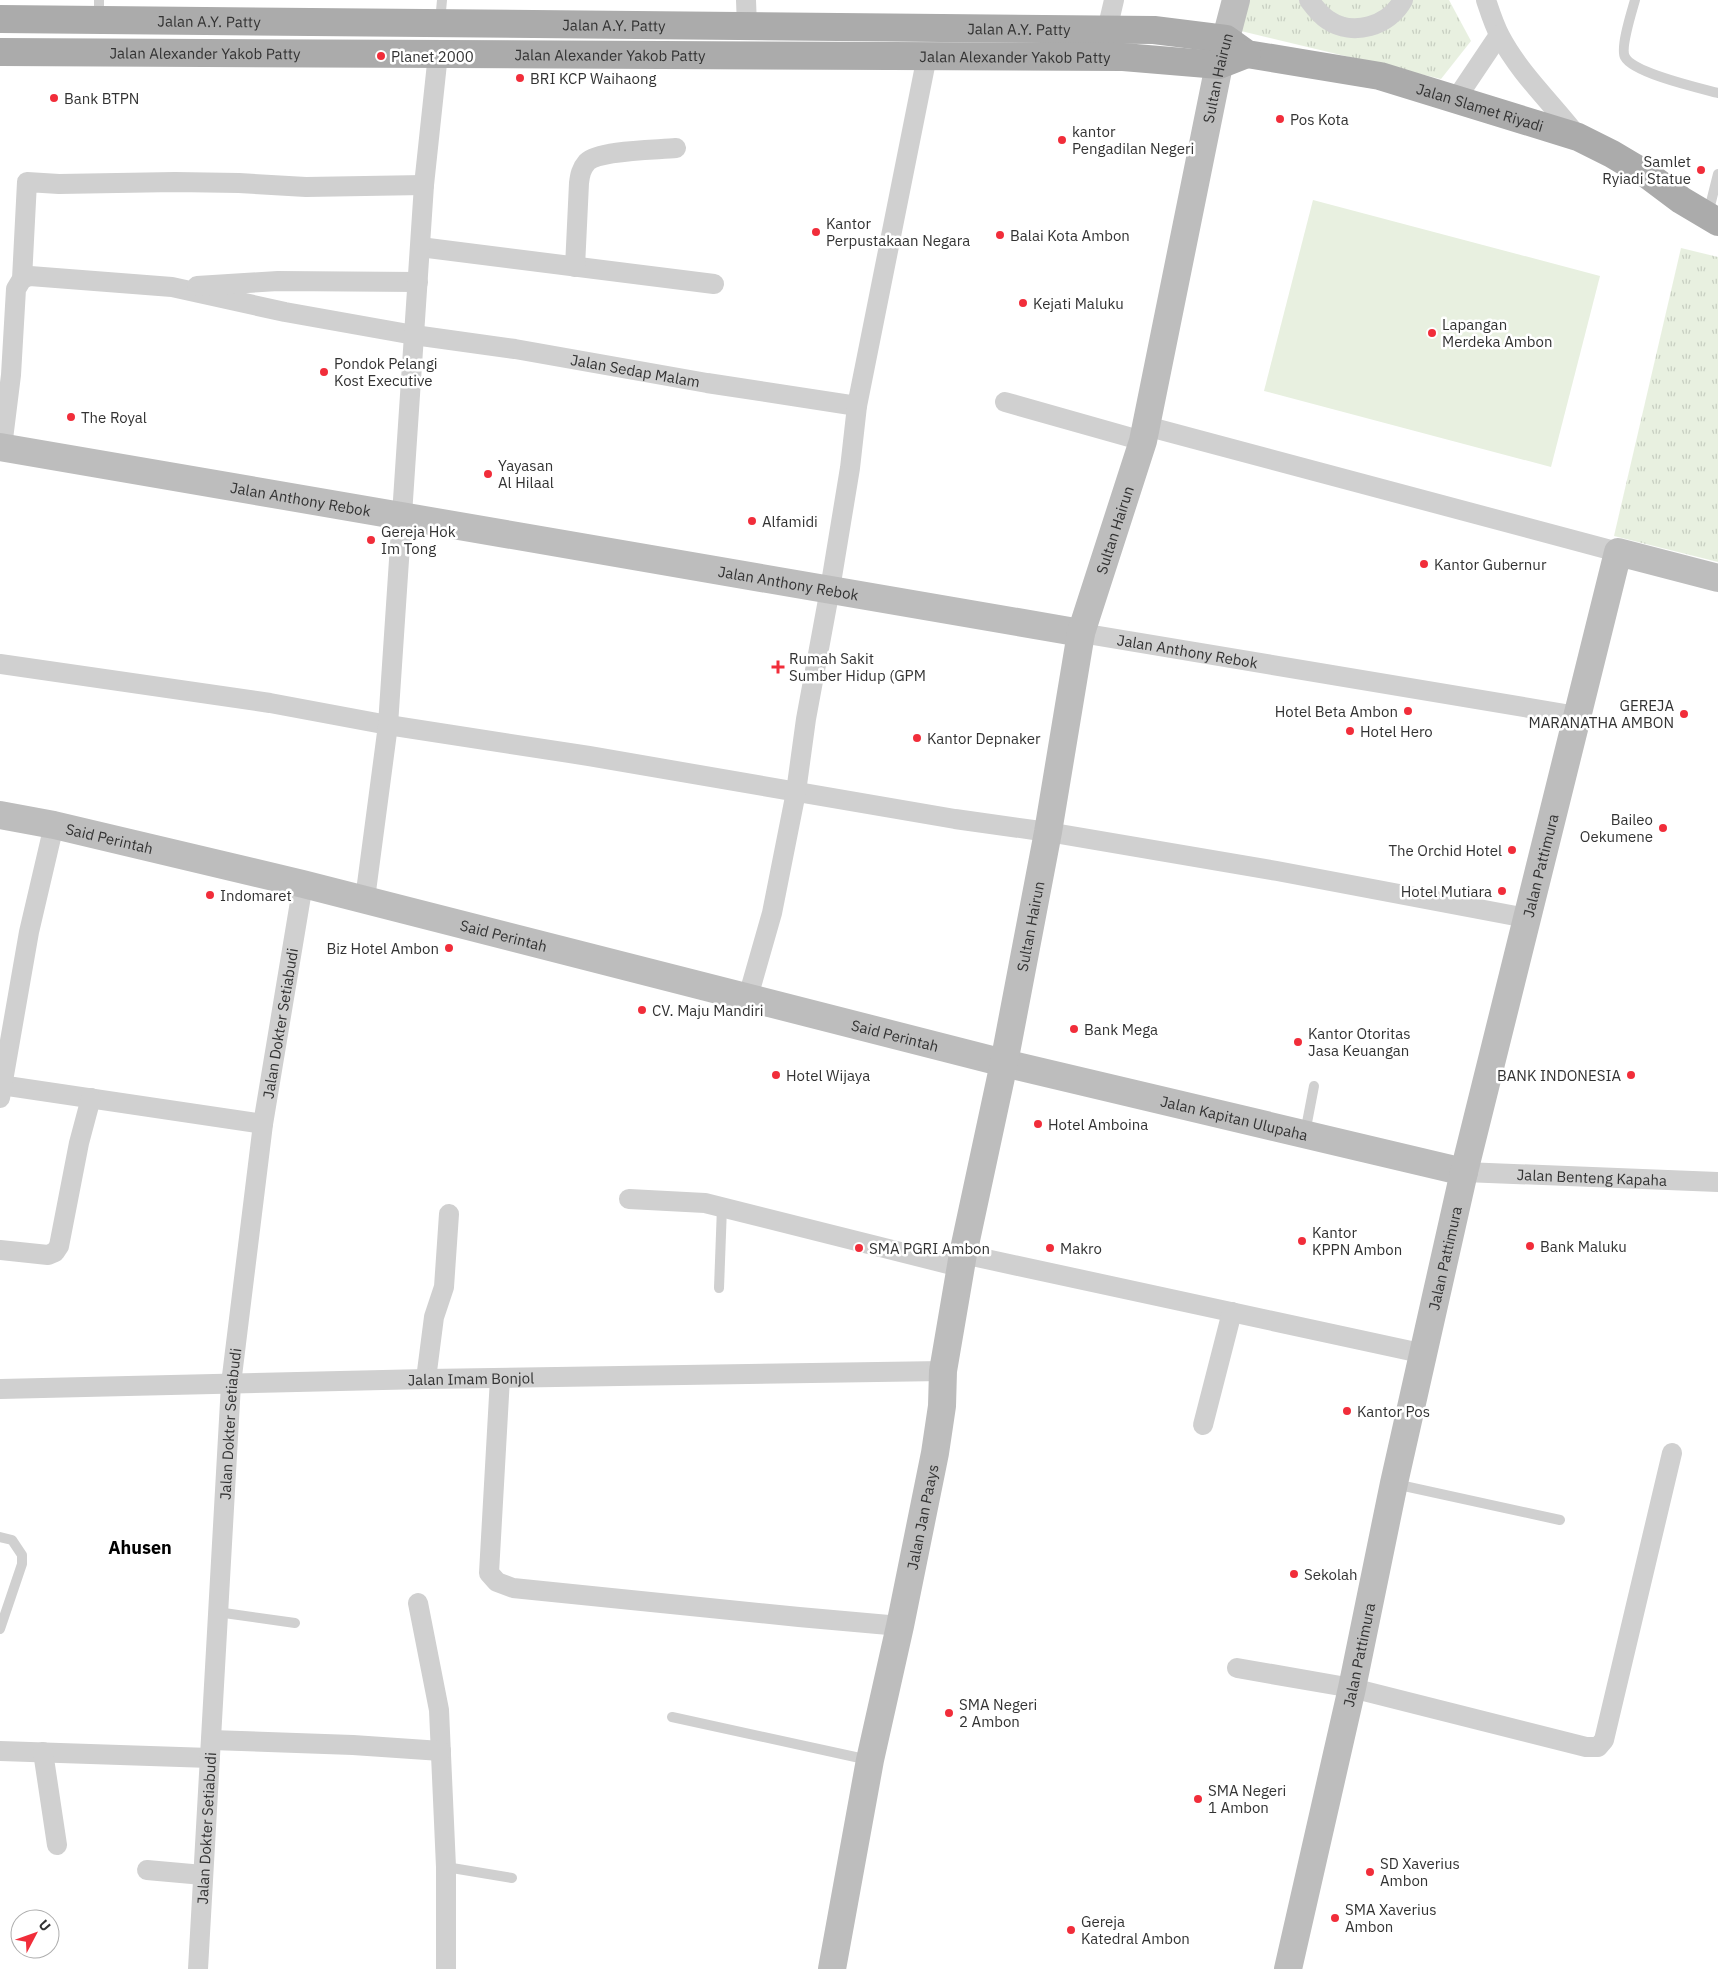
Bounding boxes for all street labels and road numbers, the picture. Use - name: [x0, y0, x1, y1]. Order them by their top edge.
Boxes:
- street label: Jalan A.Y. Patty: [157, 11, 261, 31]
- street label: Jalan A.Y. Patty: [562, 15, 666, 35]
- street label: Jalan A.Y. Patty: [967, 19, 1071, 39]
- street label: Sultan Hairun: [1198, 31, 1236, 125]
- street label: Jalan Alexander Yakob Patty: [109, 43, 301, 63]
- street label: Jalan Alexander Yakob Patty: [514, 45, 706, 65]
- street label: Jalan Alexander Yakob Patty: [919, 47, 1111, 66]
- street label: Jalan Slamet Riyadi: [1414, 78, 1546, 135]
- street label: Jalan Sedap Malam: [569, 350, 702, 391]
- street label: Jalan Anthony Rebok: [229, 477, 372, 520]
- street label: Sultan Hairun: [1091, 483, 1137, 576]
- street label: Jalan Anthony Rebok: [717, 561, 860, 604]
- street label: Jalan Anthony Rebok: [1116, 630, 1259, 672]
- street label: Jalan Pattimura: [1518, 812, 1562, 919]
- street label: Said Perintah: [64, 819, 155, 858]
- street label: Sultan Hairun: [1012, 880, 1048, 973]
- street label: Said Perintah: [458, 915, 549, 956]
- street label: Jalan Dokter Setiabudi: [258, 947, 302, 1100]
- street label: Said Perintah: [850, 1015, 941, 1055]
- street label: Jalan Kapitan Ulupaha: [1159, 1091, 1310, 1144]
- street label: Jalan Benteng Kapaha: [1516, 1165, 1667, 1189]
- street label: Jalan Pattimura: [1424, 1204, 1466, 1312]
- street label: Jalan Dokter Setiabudi: [215, 1347, 245, 1500]
- street label: Jalan Imam Bonjol: [407, 1368, 534, 1389]
- street label: Jalan Jan Paays: [902, 1463, 942, 1571]
- street label: Jalan Pattimura: [1338, 1601, 1379, 1709]
- street label: Jalan Dokter Setiabudi: [192, 1752, 220, 1905]

